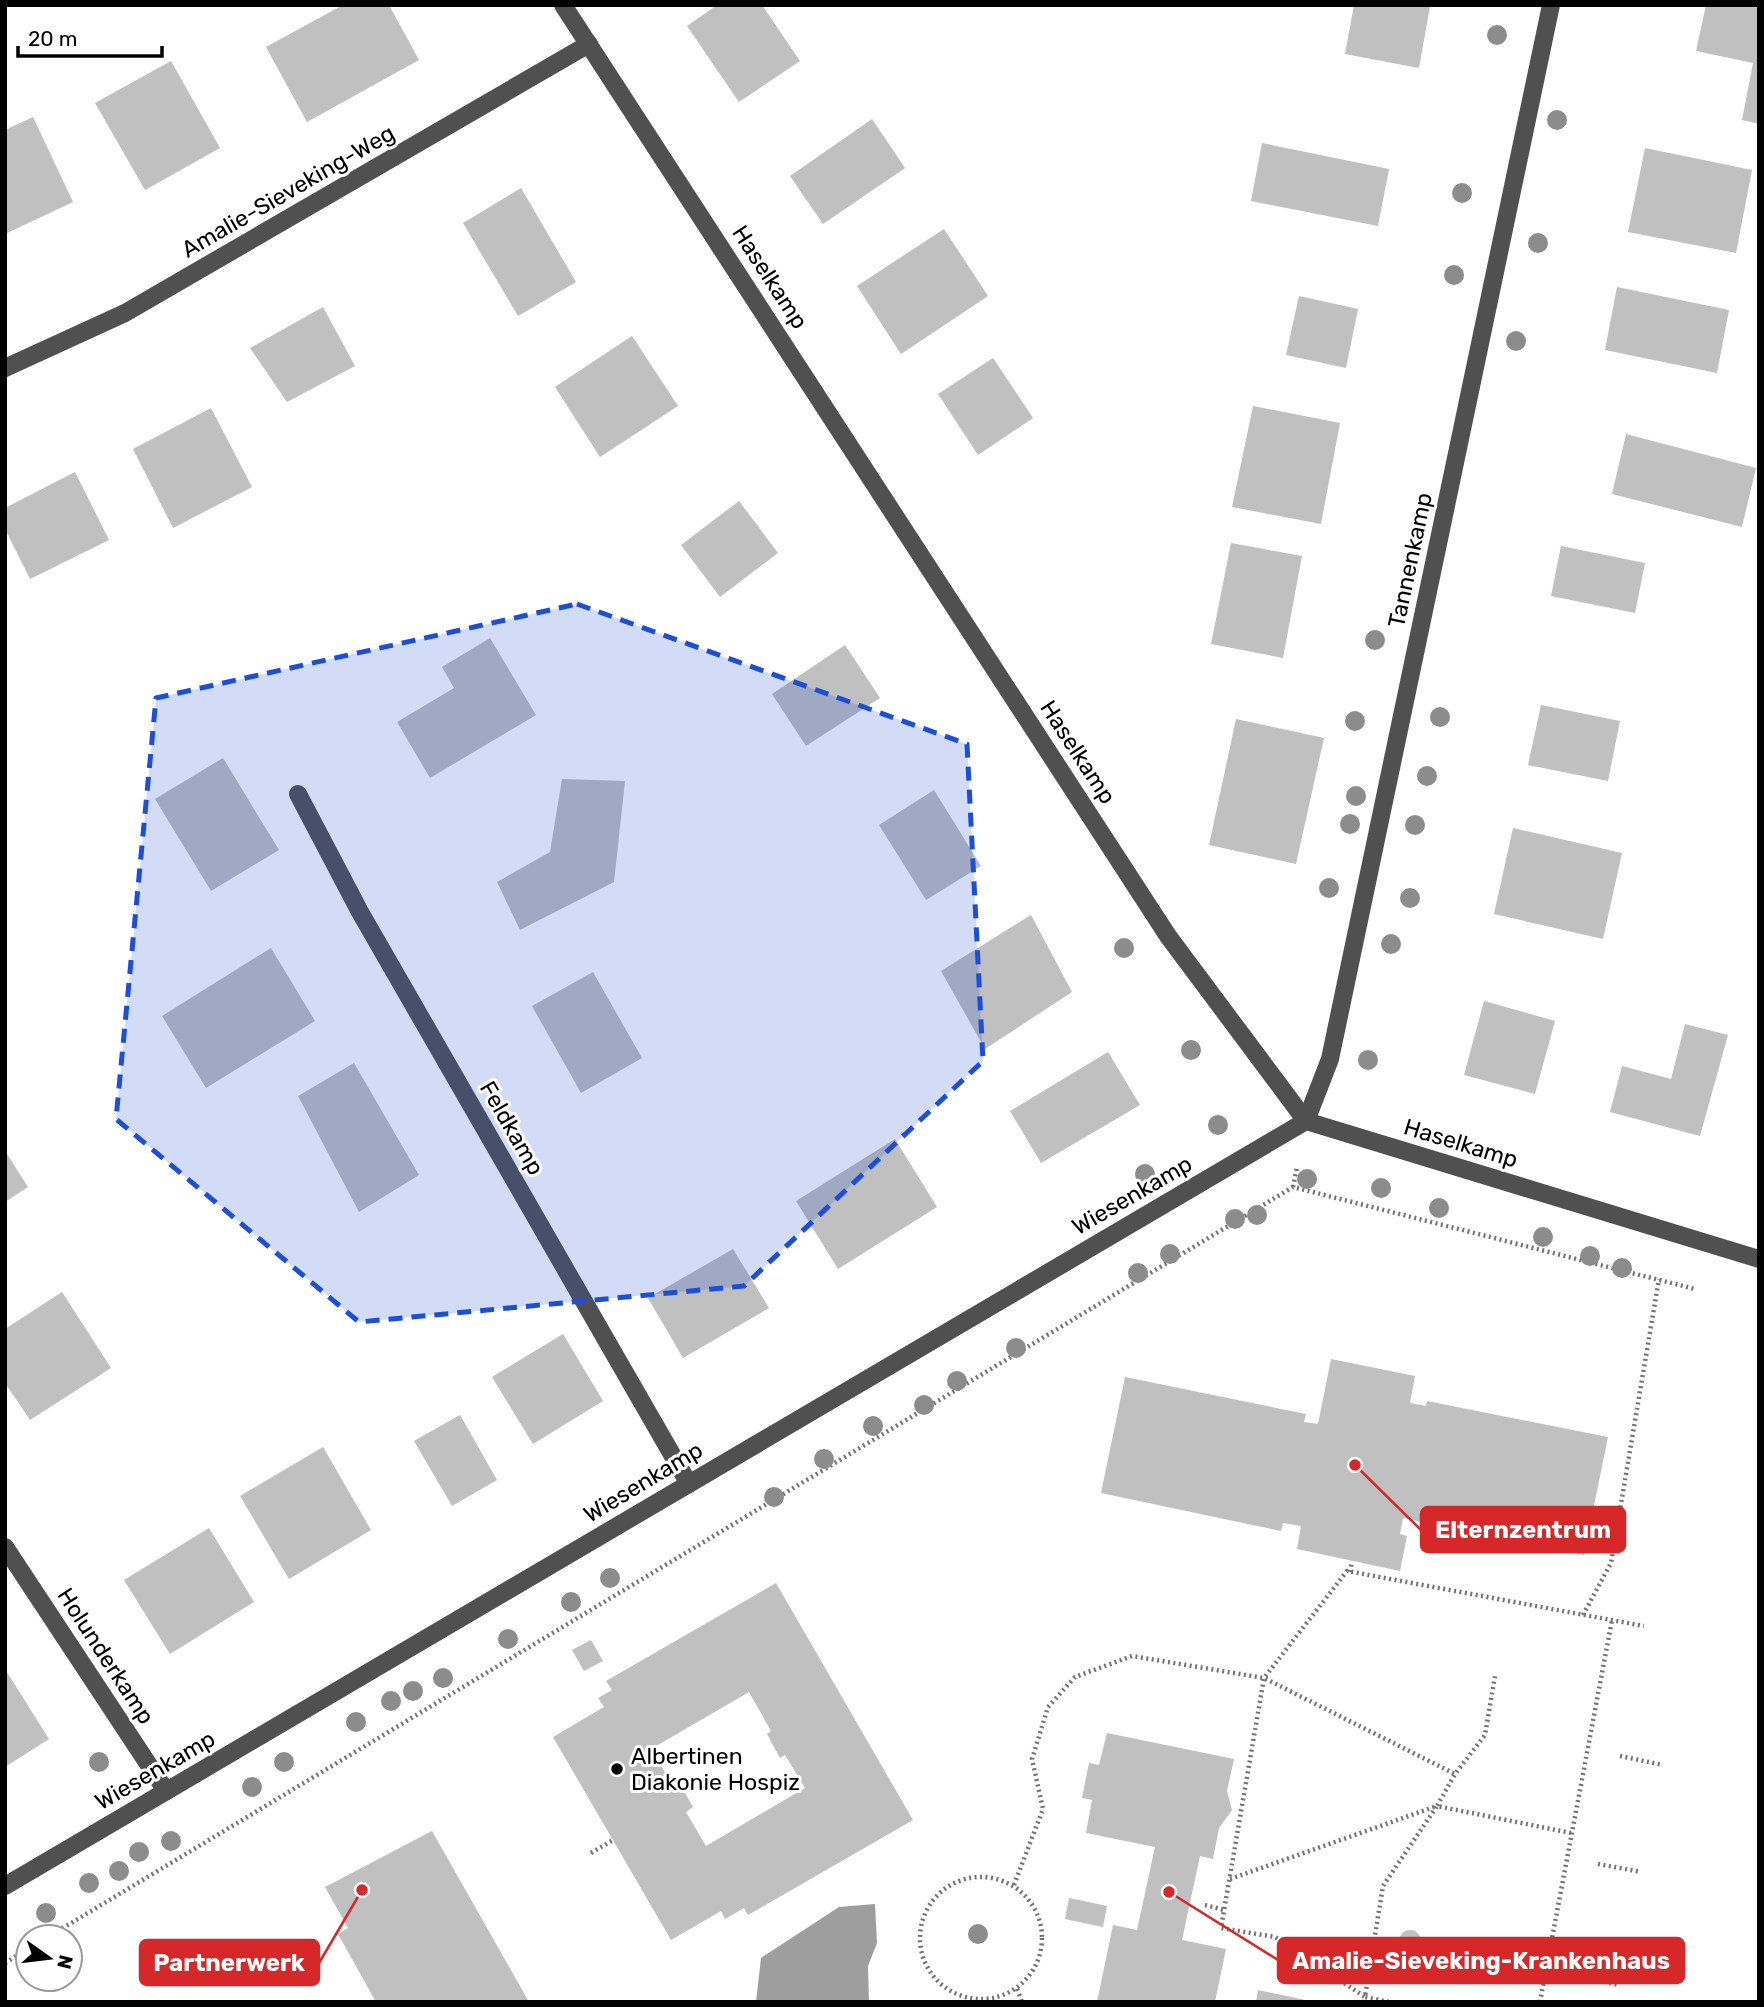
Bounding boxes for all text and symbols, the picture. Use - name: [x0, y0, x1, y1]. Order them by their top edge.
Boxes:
- scale bar: [18, 14, 161, 58]
- text: 20 m: [28, 26, 77, 51]
- street label: Amalie-Sieveking-Weg: [177, 119, 399, 263]
- street label: Haselkamp: [726, 220, 814, 334]
- street label: Tannenkamp: [1382, 490, 1438, 630]
- street label: Haselkamp: [1034, 695, 1122, 809]
- street label: Feldkamp: [474, 1076, 550, 1180]
- street label: Haselkamp: [1401, 1112, 1521, 1174]
- street label: Wiesenkamp: [1067, 1149, 1197, 1241]
- street label: Wiesenkamp: [578, 1436, 708, 1528]
- callout: Elternzentrum: [1421, 1507, 1625, 1552]
- text: Elternzentrum: [1435, 1516, 1611, 1544]
- street label: Holunderkamp: [52, 1583, 160, 1729]
- street label: Wiesenkamp: [90, 1724, 220, 1816]
- place label: Albertinen Diakonie Hospiz: [631, 1742, 800, 1796]
- marker: Albertinen Diakonie Hospiz: [609, 1761, 625, 1777]
- north arrow: [14, 1923, 84, 1993]
- callout: Amalie-Sieveking-Krankenhaus: [1278, 1938, 1684, 1983]
- callout: Partnerwerk: [140, 1940, 319, 1985]
- text: Amalie-Sieveking-Krankenhaus: [1292, 1947, 1670, 1975]
- text: Partnerwerk: [153, 1949, 305, 1977]
- text: N: [52, 1953, 78, 1971]

